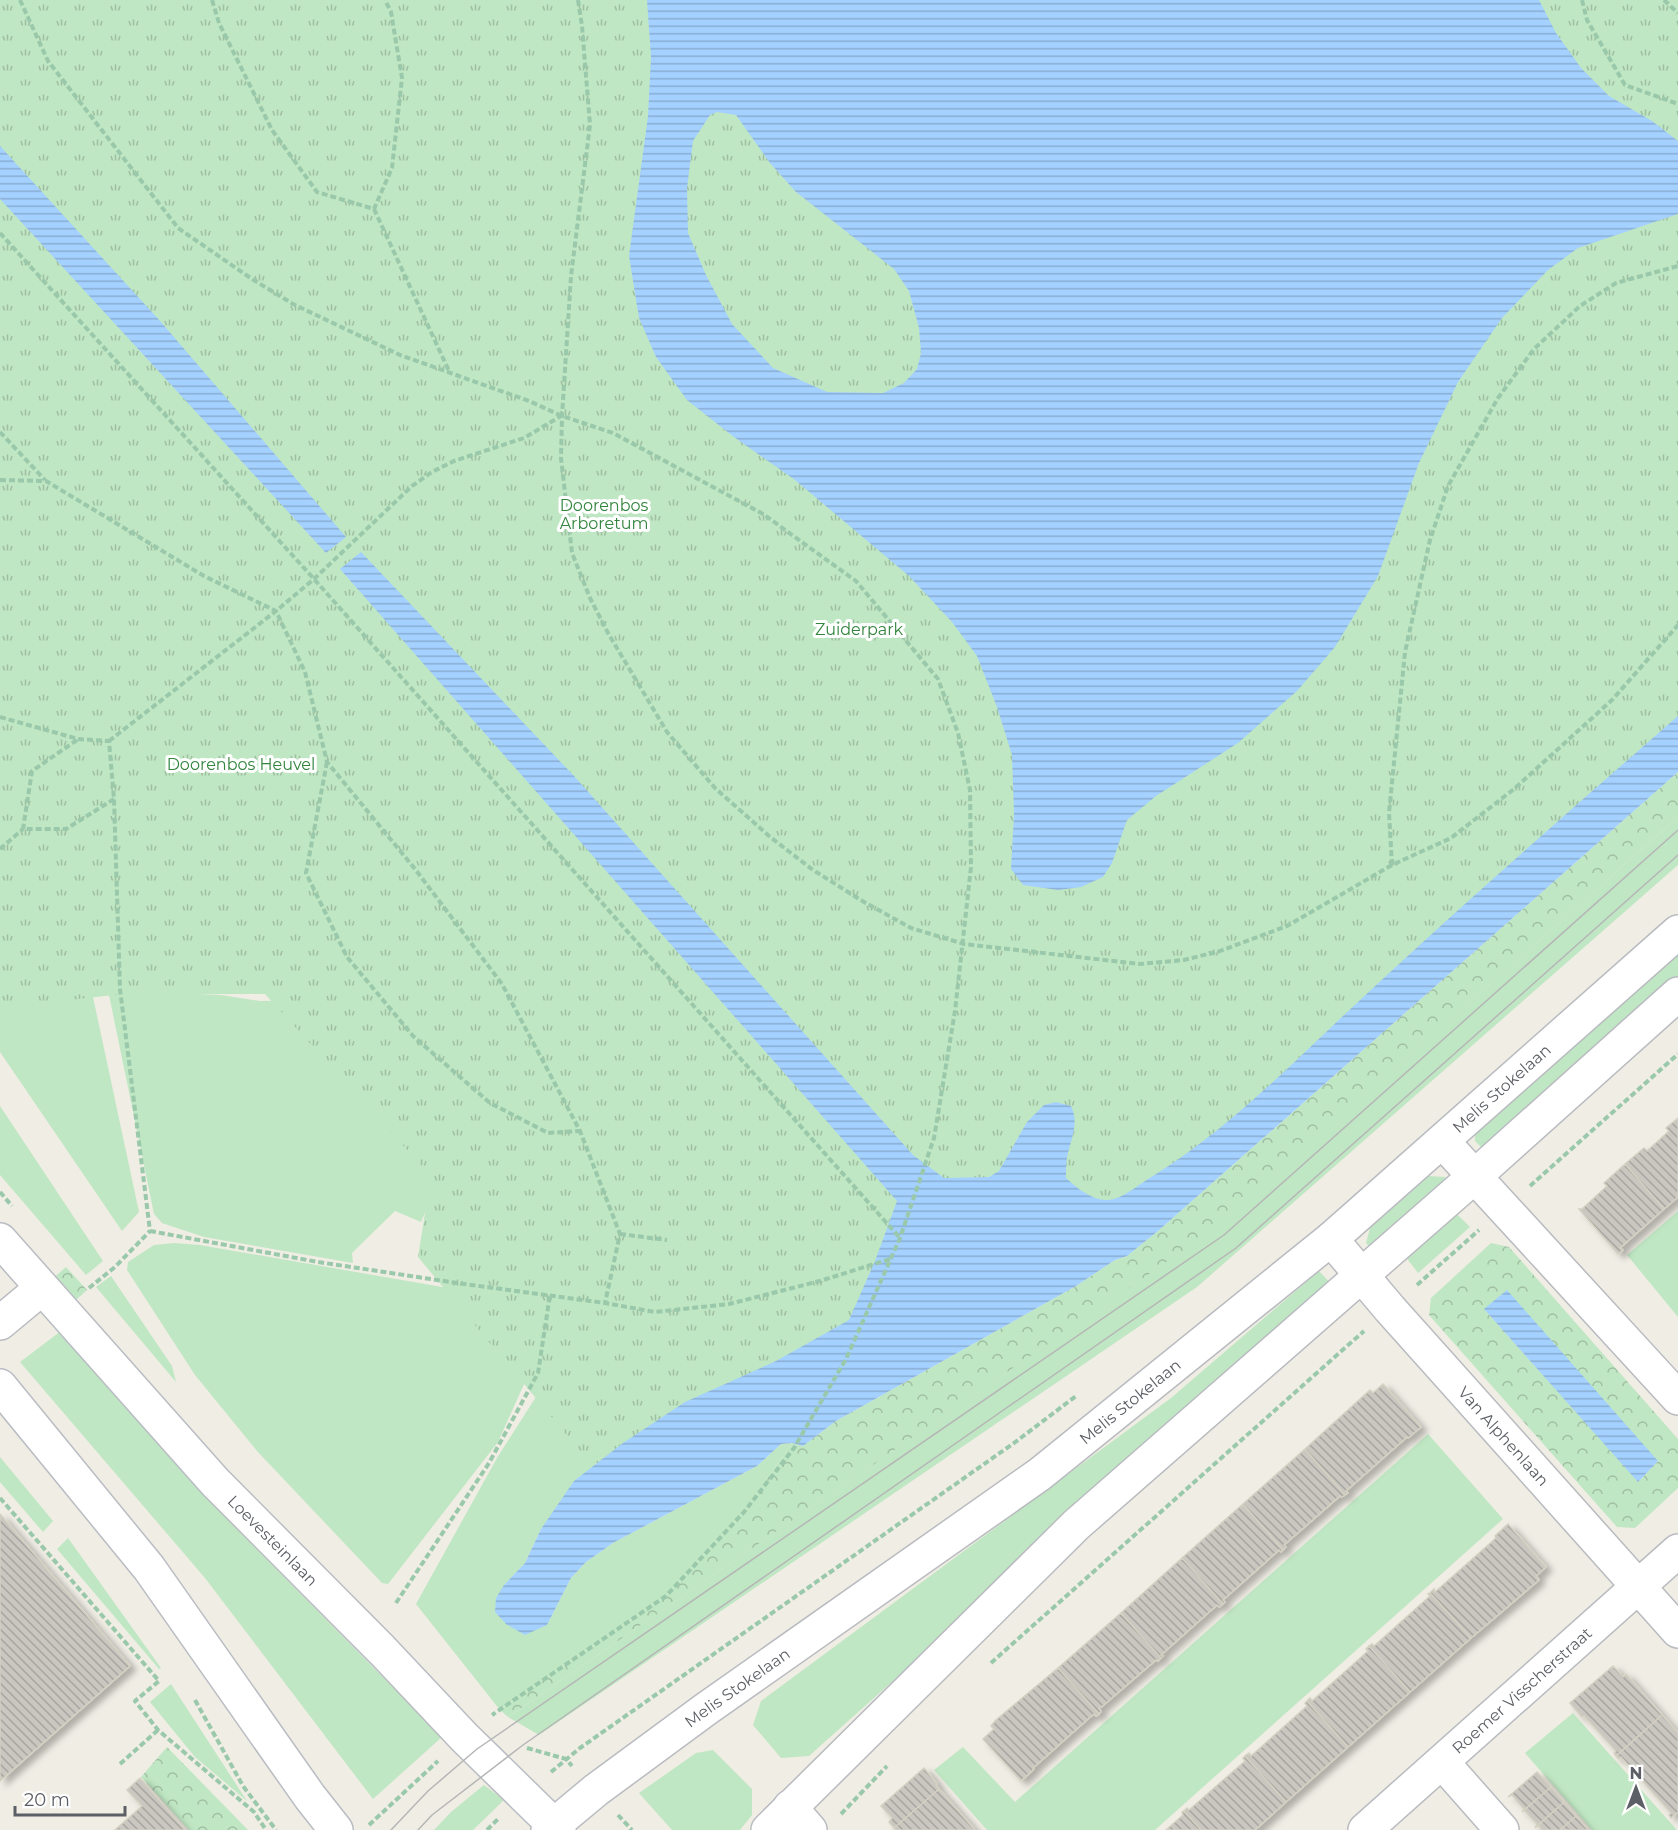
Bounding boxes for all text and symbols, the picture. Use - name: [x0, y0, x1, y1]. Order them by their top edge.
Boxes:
- park label: Doorenbos Arboretum: [560, 496, 649, 533]
- park label: Zuiderpark: [815, 620, 904, 639]
- park label: Doorenbos Heuvel: [167, 755, 315, 774]
- street label: Melis Stokelaan: [1448, 1040, 1554, 1137]
- street label: Melis Stokelaan: [1075, 1355, 1184, 1448]
- street label: Van Alphenlaan: [1454, 1382, 1553, 1490]
- street label: Loevesteinlaan: [224, 1491, 322, 1590]
- street label: Roemer Visscherstraat: [1448, 1623, 1596, 1757]
- street label: Melis Stokelaan: [681, 1644, 793, 1731]
- north arrow: [1606, 1758, 1666, 1818]
- text: N: [1630, 1764, 1642, 1783]
- scale bar: [15, 1779, 124, 1817]
- text: 20 m: [24, 1789, 70, 1811]

